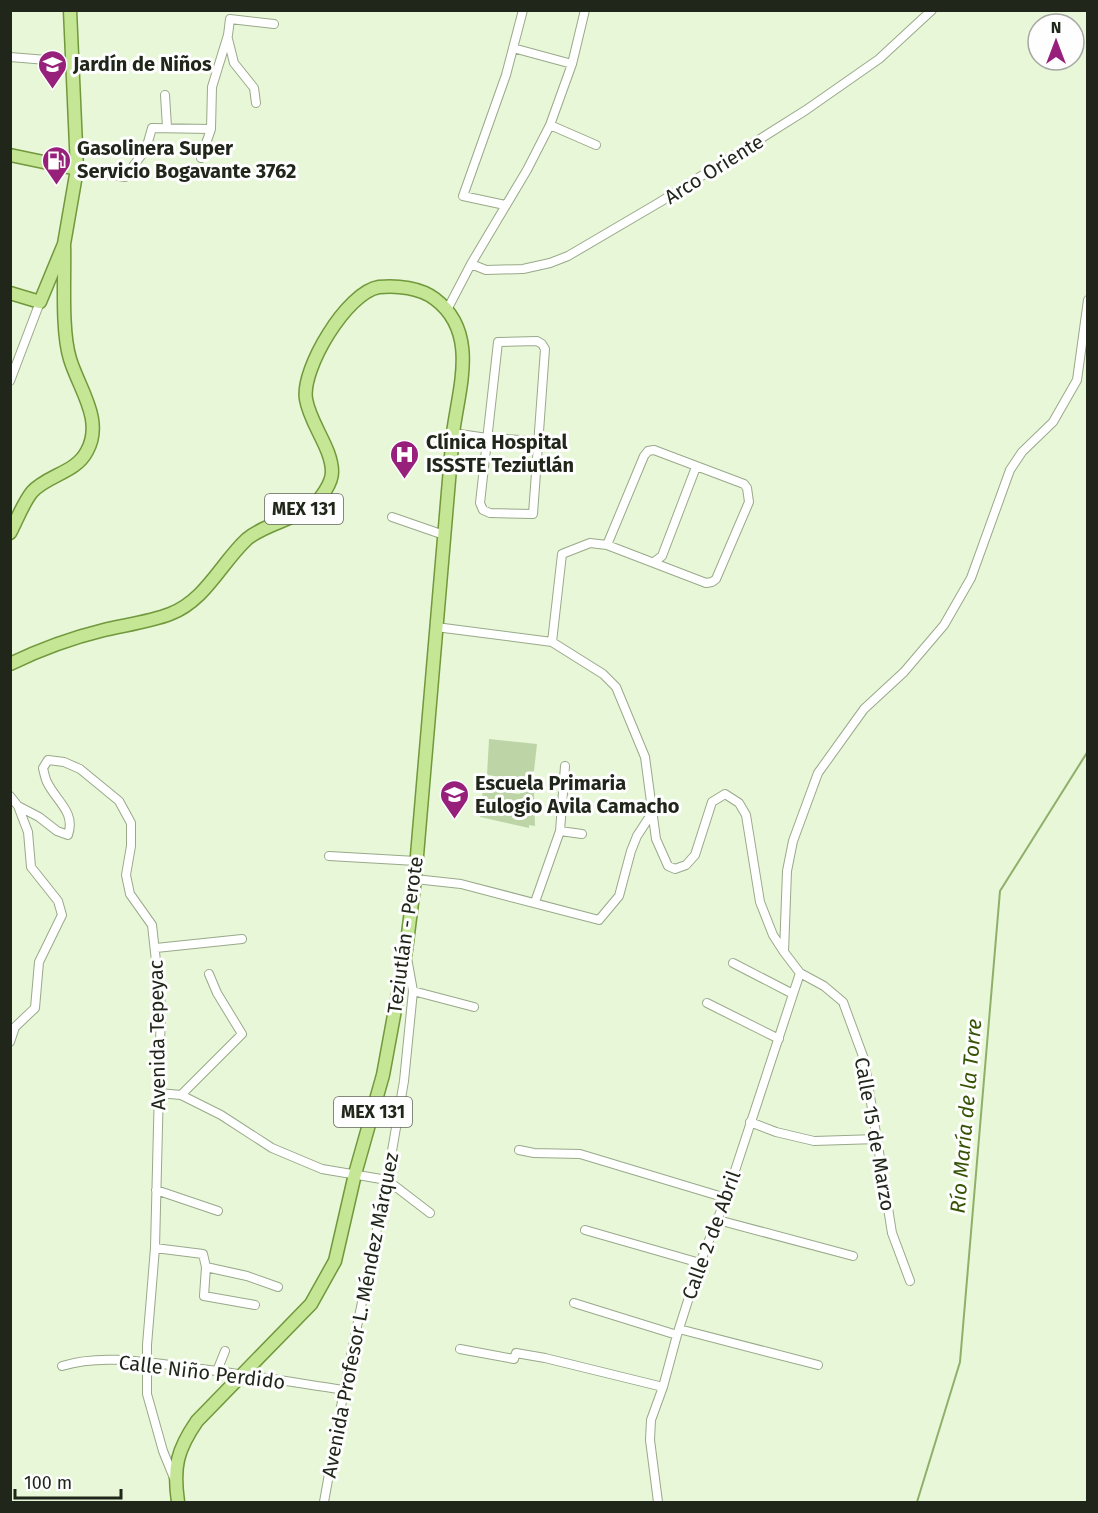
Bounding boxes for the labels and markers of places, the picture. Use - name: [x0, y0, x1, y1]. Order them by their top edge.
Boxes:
- school or university icon: Jardín de Niños: [36, 48, 68, 90]
- place label: Jardín de Niños: [72, 52, 212, 76]
- place label: Gasolinera Super Servicio Bogavante 3762: [77, 136, 296, 183]
- fuel station icon: Gasolinera Super Servicio Bogavante 3762: [40, 144, 72, 186]
- place label: Clínica Hospital ISSSTE Teziutlán: [426, 430, 574, 477]
- hospital icon: Clínica Hospital ISSSTE Teziutlán: [389, 438, 421, 480]
- place label: Escuela Primaria Eulogio Avila Camacho: [475, 771, 680, 818]
- school or university icon: Escuela Primaria Eulogio Avila Camacho: [438, 778, 470, 820]

